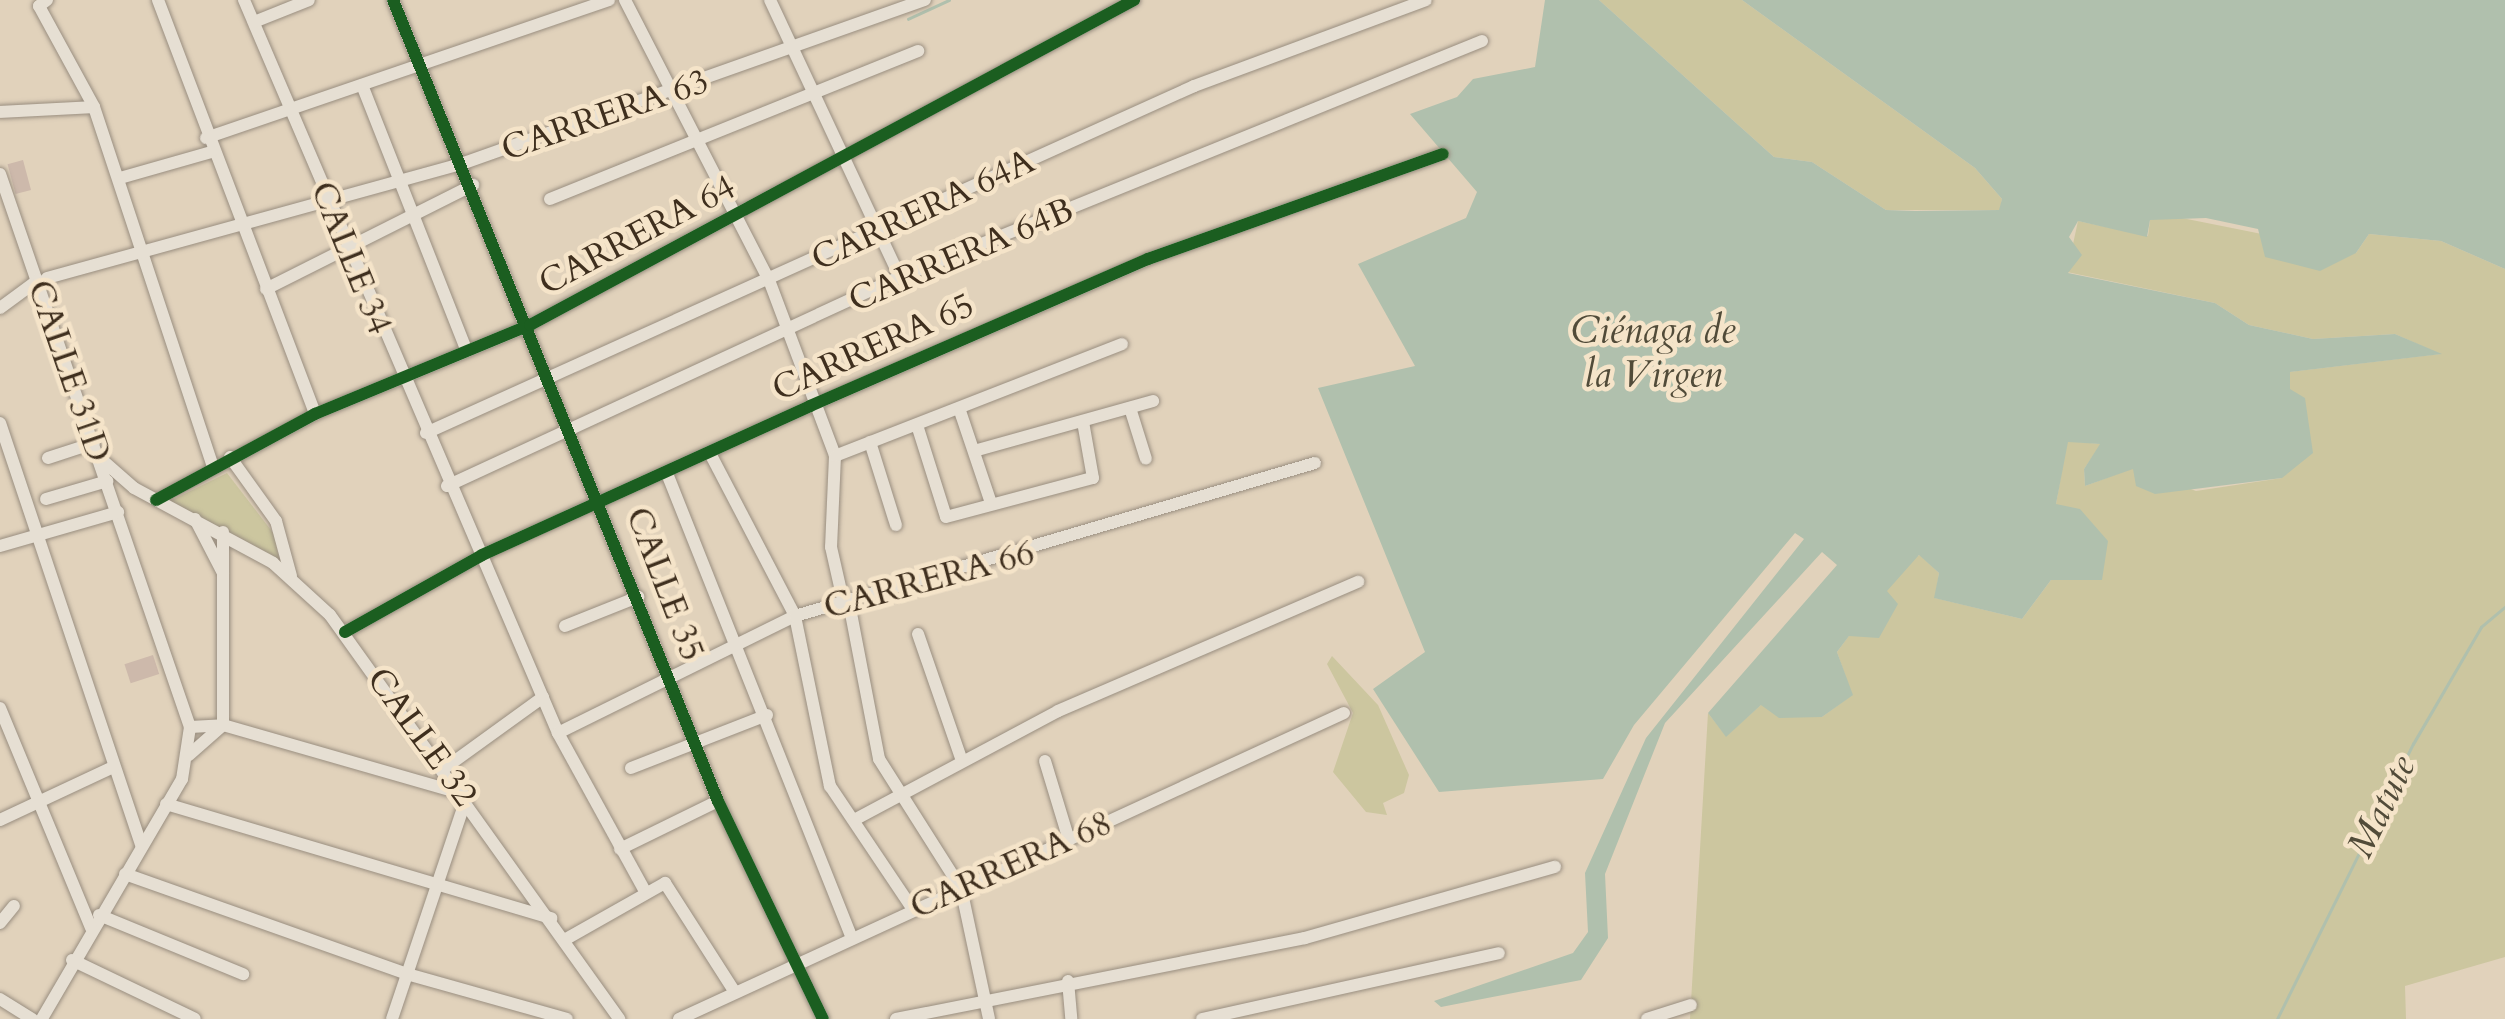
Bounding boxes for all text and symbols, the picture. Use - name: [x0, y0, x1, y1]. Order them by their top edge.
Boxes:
- street label: CARRERA 63: [496, 60, 714, 170]
- street label: CARRERA 64A: [805, 140, 1041, 280]
- street label: CARRERA 64: [532, 166, 742, 304]
- street label: CALLE 34: [301, 176, 401, 340]
- street label: CARRERA 64B: [842, 189, 1080, 321]
- street label: CALLE 31D: [18, 275, 120, 467]
- street label: CARRERA 65: [766, 284, 980, 410]
- water label: Ciénaga de la Virgen: [1570, 308, 1736, 398]
- street label: CALLE 35: [617, 501, 713, 667]
- street label: CARRERA 66: [819, 532, 1039, 628]
- street label: CALLE 32: [358, 660, 486, 814]
- water label: Matute: [2338, 749, 2426, 865]
- street label: CARRERA 68: [904, 802, 1118, 928]

